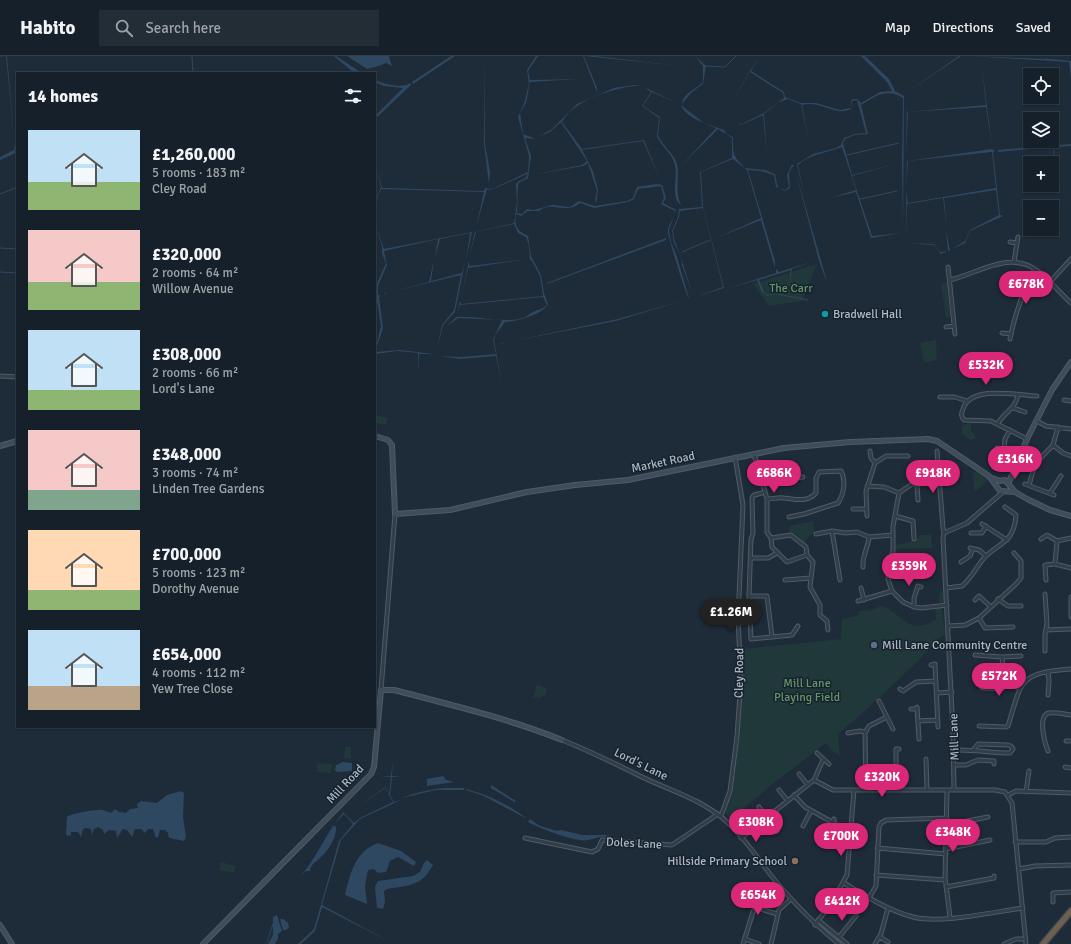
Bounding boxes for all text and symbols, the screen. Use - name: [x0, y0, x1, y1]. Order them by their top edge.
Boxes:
- search box: [99, 10, 379, 46]
- text: Habito: [20, 16, 75, 40]
- icon: search: [113, 17, 135, 39]
- text: Search here: [145, 19, 221, 37]
- text: Map: [885, 19, 911, 36]
- text: Directions: [933, 19, 994, 36]
- text: Saved: [1016, 19, 1051, 36]
- map controls: [1023, 68, 1059, 236]
- button: locate: [1023, 68, 1059, 104]
- icon: filters: [342, 85, 364, 107]
- text: 14 homes: [28, 86, 98, 107]
- button: layers: [1023, 112, 1059, 148]
- text: £1,260,000: [152, 144, 235, 165]
- icon: home: [60, 146, 108, 194]
- button: +: [1023, 156, 1059, 192]
- text: 5 rooms · 183 m²: [152, 165, 245, 181]
- text: Cley Road: [152, 181, 207, 197]
- button: −: [1023, 200, 1059, 236]
- text: £320,000: [152, 244, 221, 265]
- icon: home: [60, 246, 108, 294]
- text: 2 rooms · 64 m²: [152, 265, 238, 281]
- pin: £678K: [998, 271, 1054, 305]
- text: £678K: [1008, 276, 1044, 292]
- text: Willow Avenue: [152, 281, 234, 297]
- park label: The Carr: [769, 281, 813, 296]
- place label: Bradwell Hall: [833, 307, 902, 322]
- marker: Bradwell Hall: [820, 309, 830, 319]
- text: £308,000: [152, 344, 221, 365]
- icon: home: [60, 346, 108, 394]
- pin: £532K: [958, 352, 1014, 386]
- text: £532K: [968, 357, 1004, 373]
- text: 2 rooms · 66 m²: [152, 365, 238, 381]
- text: Lord's Lane: [152, 381, 215, 397]
- text: £348,000: [152, 444, 221, 465]
- icon: home: [60, 446, 108, 494]
- pin: £316K: [987, 446, 1043, 480]
- street label: Market Road: [630, 448, 696, 477]
- text: £316K: [997, 451, 1033, 467]
- pin: £686K: [746, 460, 802, 494]
- pin: £918K: [905, 460, 961, 494]
- text: 3 rooms · 74 m²: [152, 465, 238, 481]
- text: £686K: [756, 465, 792, 481]
- text: £918K: [915, 465, 951, 481]
- text: Linden Tree Gardens: [152, 481, 264, 497]
- text: £700,000: [152, 544, 221, 565]
- icon: home: [60, 546, 108, 594]
- pin: £359K: [881, 553, 937, 587]
- text: £359K: [891, 558, 927, 574]
- text: 5 rooms · 123 m²: [152, 565, 245, 581]
- text: Dorothy Avenue: [152, 581, 239, 597]
- pin: £1.26M: [698, 599, 764, 633]
- text: £1.26M: [710, 604, 752, 620]
- place label: Mill Lane Community Centre: [882, 638, 1027, 653]
- marker: Mill Lane Community Centre: [869, 640, 879, 650]
- text: £654,000: [152, 644, 221, 665]
- icon: home: [60, 646, 108, 694]
- street label: Cley Road: [732, 648, 747, 698]
- pin: £572K: [971, 663, 1027, 697]
- text: 4 rooms · 112 m²: [152, 665, 245, 681]
- text: £572K: [981, 668, 1017, 684]
- park label: Mill Lane Playing Field: [774, 676, 840, 705]
- text: Yew Tree Close: [152, 681, 233, 697]
- street label: Mill Lane: [946, 713, 963, 761]
- street label: Lord's Lane: [611, 745, 670, 784]
- street label: Mill Road: [323, 762, 367, 807]
- pin: £320K: [854, 764, 910, 798]
- text: £320K: [864, 769, 900, 785]
- pin: £308K: [728, 809, 784, 843]
- text: £308K: [738, 814, 774, 830]
- pin: £348K: [925, 819, 981, 853]
- pin: £700K: [813, 823, 869, 857]
- text: £348K: [935, 824, 971, 840]
- text: £700K: [823, 828, 859, 844]
- street label: Doles Lane: [606, 835, 662, 852]
- place label: Hillside Primary School: [667, 854, 787, 869]
- marker: Hillside Primary School: [790, 856, 800, 866]
- pin: £654K: [730, 882, 786, 916]
- text: £654K: [740, 887, 776, 903]
- pin: £412K: [814, 888, 870, 922]
- text: £412K: [824, 893, 860, 909]

